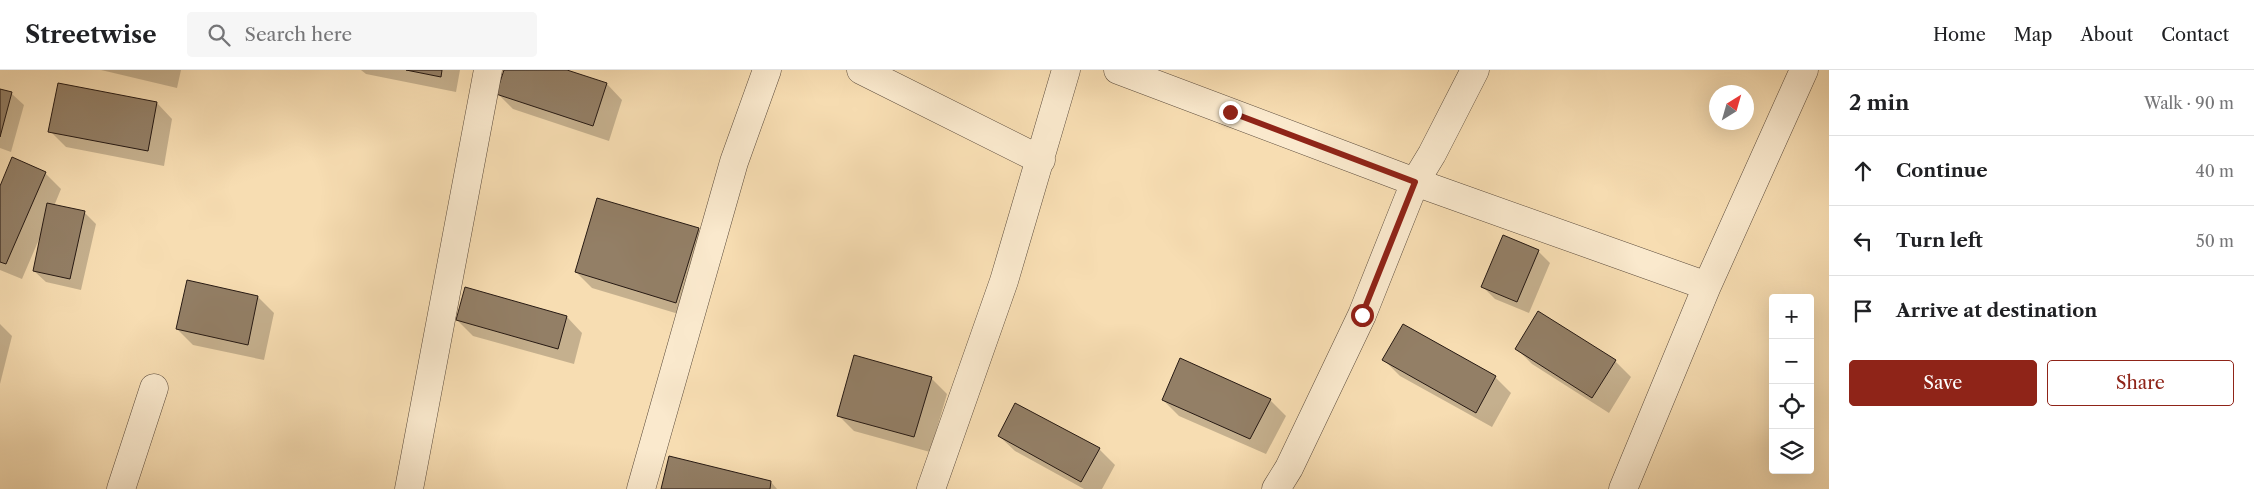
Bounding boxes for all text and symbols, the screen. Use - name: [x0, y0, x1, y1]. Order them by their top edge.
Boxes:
- search box: [187, 12, 537, 57]
- text: Streetwise: [25, 20, 157, 49]
- icon: search: [205, 21, 233, 49]
- text: Search here: [245, 23, 352, 46]
- text: Home: [1933, 24, 1986, 46]
- text: Map: [2014, 24, 2052, 46]
- text: About: [2080, 24, 2133, 46]
- text: Contact: [2161, 24, 2229, 46]
- north arrow: [1709, 85, 1754, 130]
- text: 2 min: [1849, 90, 1909, 115]
- text: Walk · 90 m: [2144, 93, 2234, 113]
- route end: [1219, 101, 1242, 124]
- icon: ahead: [1849, 157, 1877, 185]
- text: Continue: [1896, 159, 1988, 182]
- text: 40 m: [2195, 161, 2234, 181]
- icon: left: [1849, 227, 1877, 255]
- text: Turn left: [1896, 229, 1983, 252]
- text: 50 m: [2196, 231, 2234, 251]
- map controls: [1769, 294, 1814, 474]
- button: +: [1769, 294, 1814, 339]
- icon: arrive: [1849, 297, 1877, 325]
- text: Arrive at destination: [1896, 299, 2097, 322]
- route start: [1351, 304, 1374, 327]
- button: −: [1769, 339, 1814, 384]
- button: Save: [1849, 360, 2037, 406]
- button: Share: [2047, 360, 2234, 406]
- button: locate: [1769, 384, 1814, 429]
- button: layers: [1769, 429, 1814, 474]

